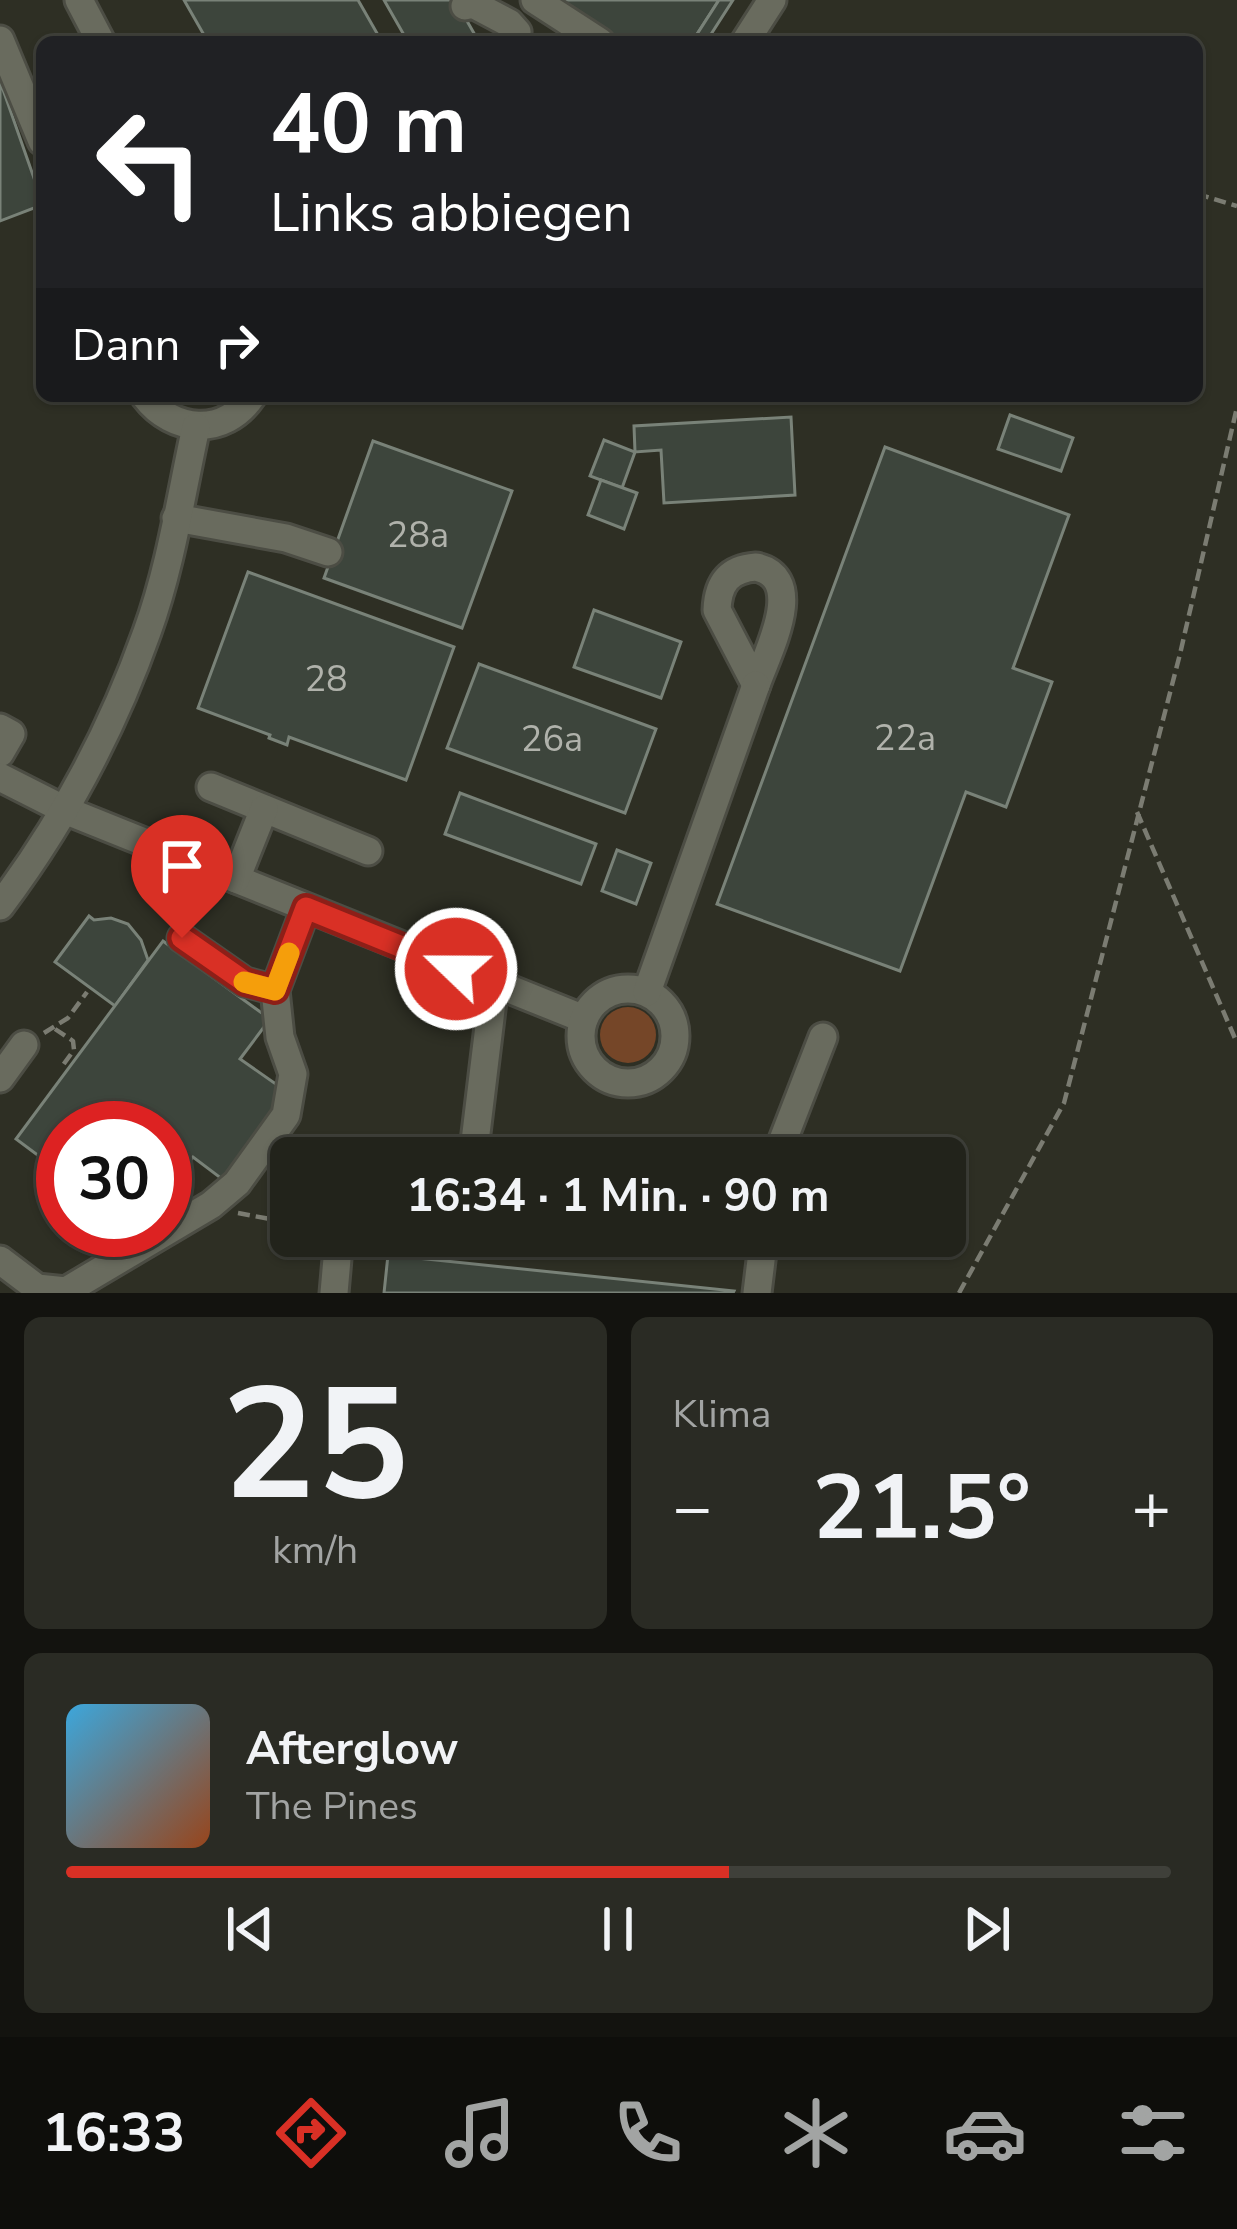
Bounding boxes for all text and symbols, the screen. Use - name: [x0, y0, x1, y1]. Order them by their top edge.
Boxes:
- text: 40 m: [270, 67, 467, 182]
- icon: left: [72, 84, 228, 240]
- text: Links abbiegen: [270, 176, 633, 250]
- icon: right: [204, 312, 270, 378]
- text: Dann: [72, 315, 180, 376]
- house number: 28a: [387, 511, 449, 560]
- house number: 28: [304, 655, 348, 704]
- house number: 22a: [874, 714, 936, 763]
- house number: 26a: [521, 715, 583, 764]
- pin: [131, 815, 233, 938]
- icon: arrive: [149, 833, 215, 899]
- position arrow: [393, 906, 519, 1032]
- speed limit sign: 30: [36, 1101, 192, 1257]
- text: 16:34 · 1 Min. · 90 m: [407, 1166, 829, 1227]
- text: 25: [222, 1339, 409, 1552]
- text: Klima: [673, 1388, 772, 1441]
- text: 21.5°: [813, 1447, 1031, 1570]
- text: −: [673, 1463, 712, 1553]
- text: +: [1131, 1463, 1171, 1553]
- text: km/h: [272, 1524, 358, 1577]
- text: Afterglow: [246, 1719, 458, 1780]
- text: The Pines: [246, 1780, 418, 1833]
- icon: previous: [217, 1896, 283, 1962]
- icon: pause: [585, 1896, 651, 1962]
- icon: next: [954, 1896, 1020, 1962]
- icon: directions: [269, 2091, 353, 2175]
- icon: music: [438, 2091, 522, 2175]
- icon: phone: [606, 2091, 690, 2175]
- icon: climate: [774, 2091, 858, 2175]
- icon: car: [943, 2091, 1027, 2175]
- icon: filters: [1111, 2091, 1195, 2175]
- text: 16:33: [42, 2096, 185, 2170]

